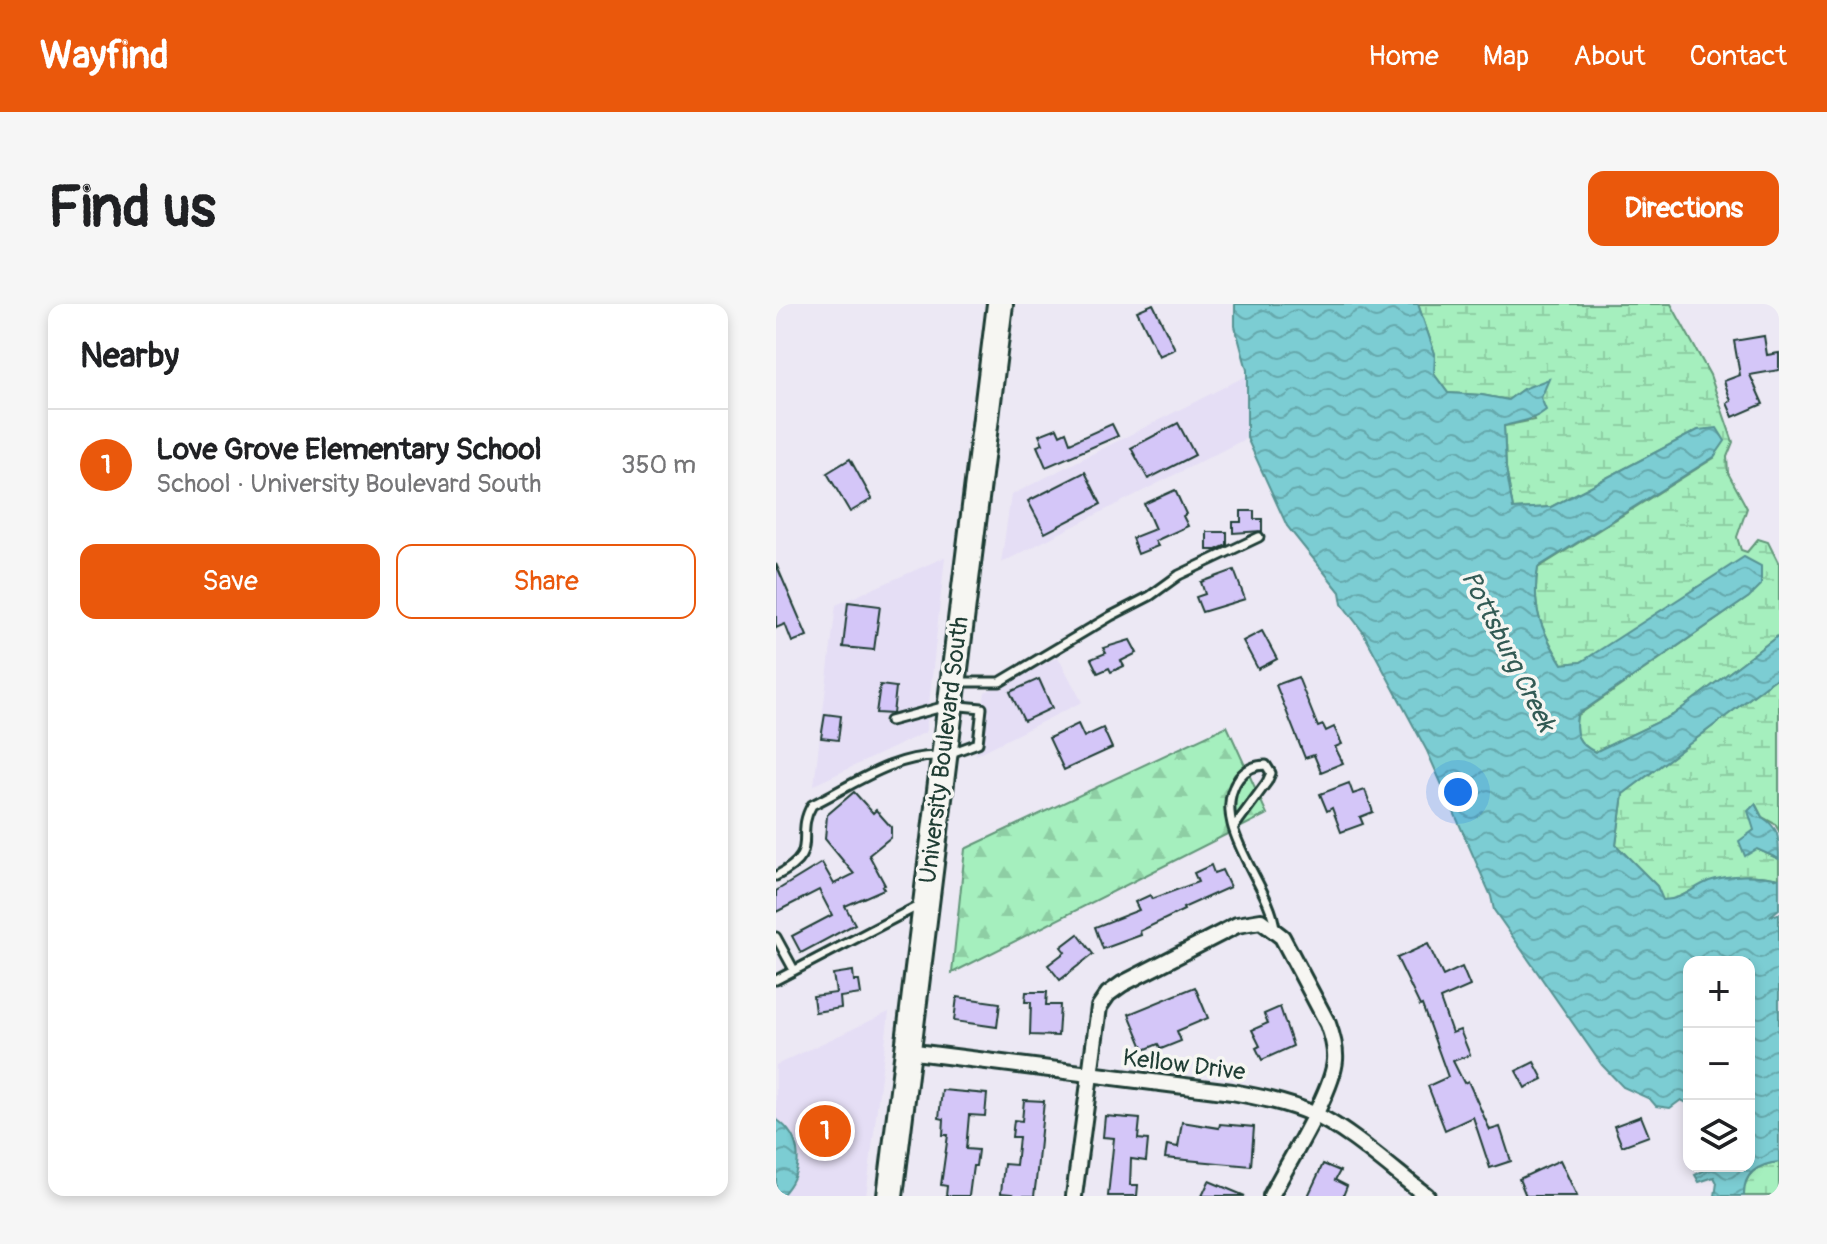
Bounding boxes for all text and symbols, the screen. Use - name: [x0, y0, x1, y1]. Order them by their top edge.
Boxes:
- text: Wayfind: [40, 32, 169, 80]
- text: Home: [1368, 39, 1439, 74]
- text: Map: [1483, 39, 1529, 74]
- text: About: [1573, 39, 1646, 74]
- text: Contact: [1690, 39, 1787, 74]
- button: Directions: [1588, 171, 1779, 246]
- text: Find us: [48, 174, 216, 243]
- text: Nearby: [80, 335, 179, 378]
- text: Love Grove Elementary School: [156, 431, 542, 468]
- text: 1: [101, 449, 111, 481]
- text: 350 m: [621, 449, 696, 481]
- text: School · University Boulevard South: [156, 468, 542, 500]
- button: Save: [80, 544, 380, 619]
- button: Share: [396, 544, 696, 619]
- water label: Pottsburg Creek: [1454, 565, 1563, 739]
- street label: University Boulevard South: [913, 615, 975, 885]
- your location: [1438, 772, 1478, 812]
- map controls: [1683, 956, 1755, 1172]
- button: +: [1683, 956, 1755, 1028]
- button: −: [1683, 1028, 1755, 1100]
- street label: Kellow Drive: [1121, 1043, 1247, 1087]
- button: layers: [1683, 1100, 1755, 1172]
- pin: 1: [799, 1101, 851, 1161]

